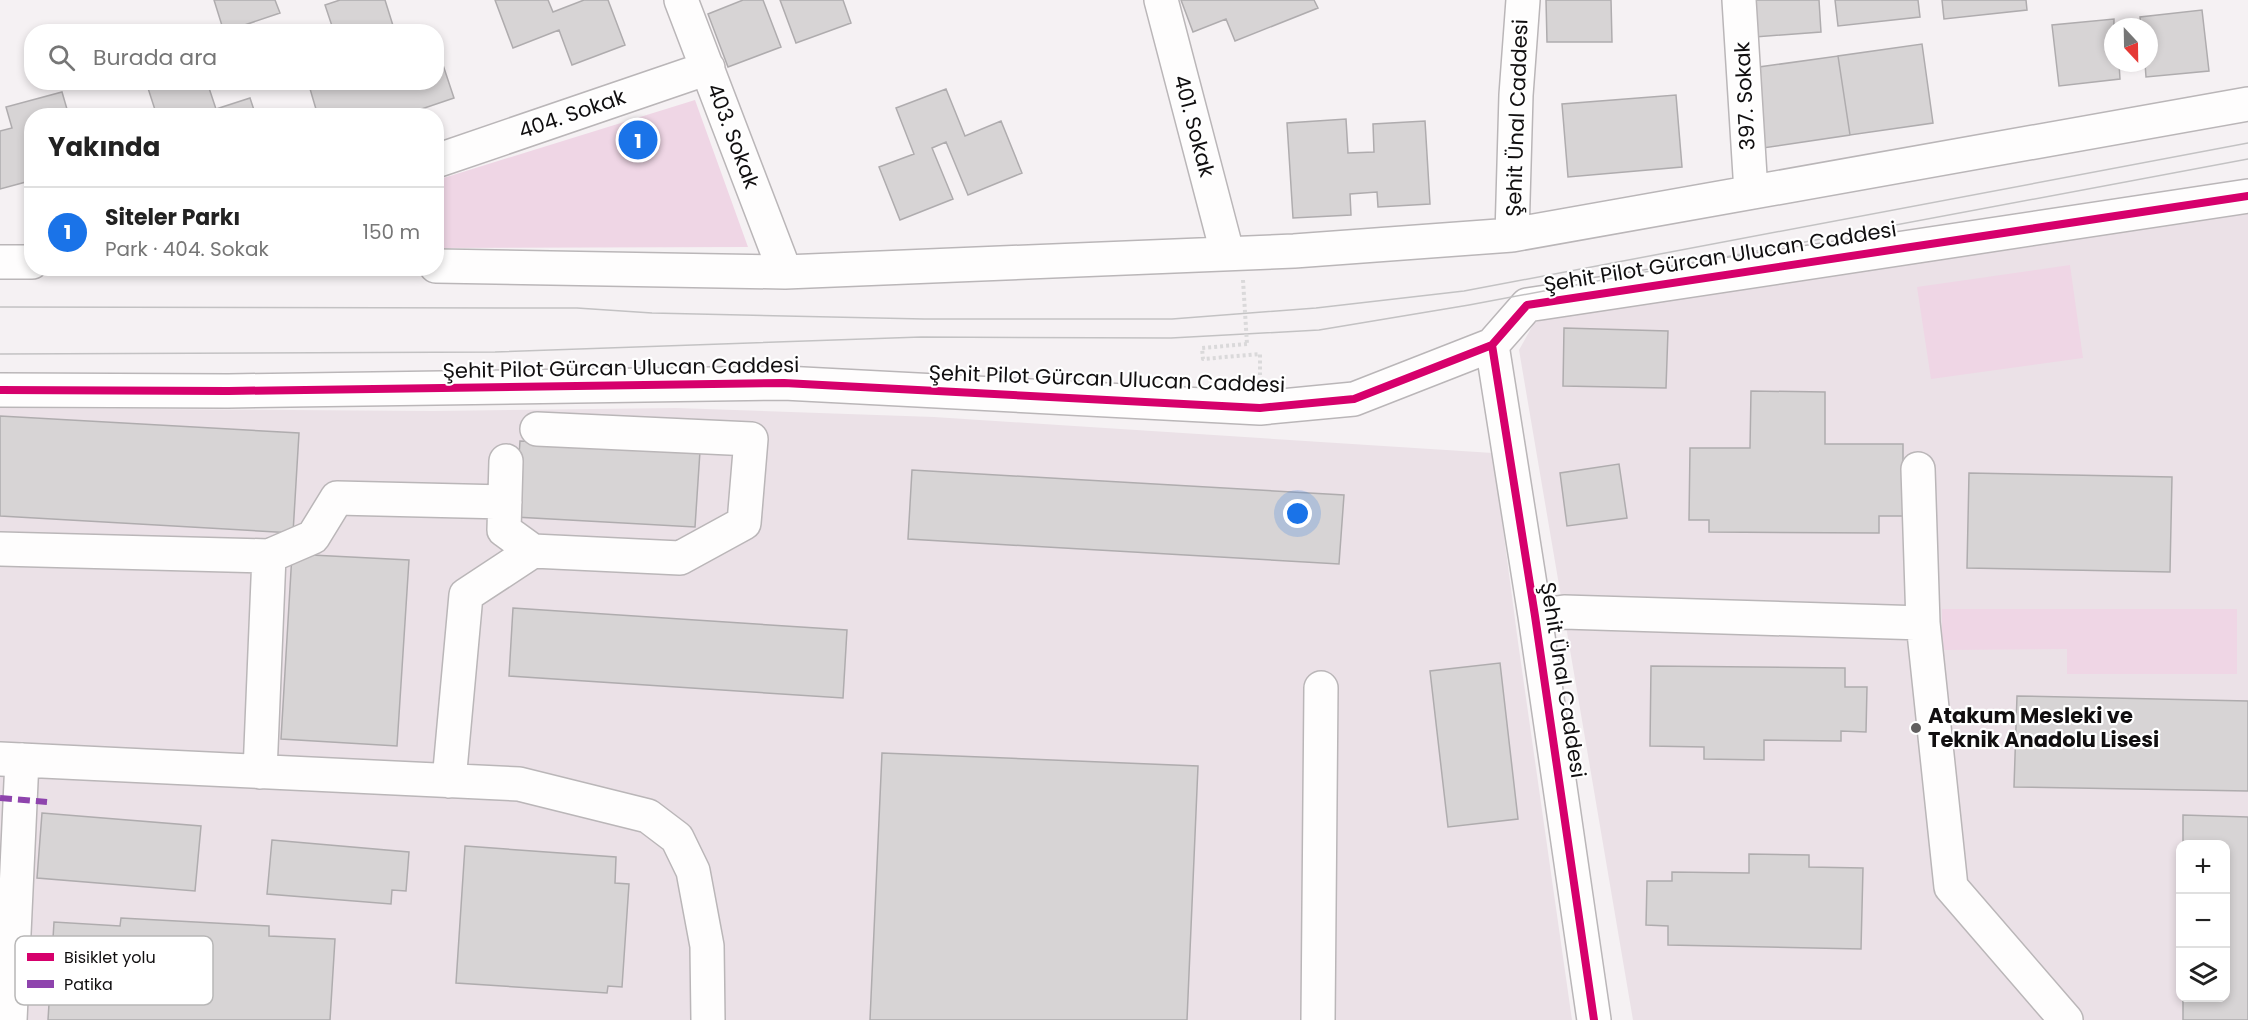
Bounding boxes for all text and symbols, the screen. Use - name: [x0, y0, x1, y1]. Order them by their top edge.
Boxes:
- north arrow: [2104, 18, 2158, 72]
- street label: Şehit Ünal Caddesi: [1499, 19, 1534, 217]
- search box: [24, 24, 444, 90]
- icon: search: [45, 41, 78, 74]
- street label: 397. Sokak: [1727, 41, 1762, 151]
- text: Burada ara: [93, 42, 217, 73]
- street label: 401. Sokak: [1167, 72, 1222, 180]
- street label: 403. Sokak: [700, 79, 767, 193]
- street label: 404. Sokak: [515, 82, 629, 145]
- pin: 1: [618, 118, 658, 162]
- text: Yakında: [48, 129, 160, 165]
- text: Siteler Parkı: [105, 202, 240, 233]
- street label: Şehit Pilot Gürcan Ulucan Caddesi: [1541, 214, 1898, 299]
- text: 1: [64, 218, 71, 246]
- text: 150 m: [363, 218, 420, 246]
- text: Park · 404. Sokak: [105, 235, 269, 263]
- street label: Şehit Pilot Gürcan Ulucan Caddesi: [442, 350, 800, 385]
- street label: Şehit Pilot Gürcan Ulucan Caddesi: [928, 358, 1286, 399]
- your location: [1283, 499, 1312, 528]
- street label: Şehit Ünal Caddesi: [1534, 580, 1593, 780]
- place label: Atakum Mesleki ve Teknik Anadolu Lisesi: [1928, 701, 2159, 754]
- marker: Atakum Mesleki ve Teknik Anadolu Lisesi: [1909, 721, 1923, 735]
- map controls: [2176, 840, 2230, 1002]
- button: +: [2176, 840, 2230, 894]
- button: −: [2176, 894, 2230, 948]
- legend: [15, 936, 213, 1005]
- text: Bisiklet yolu: [64, 946, 156, 969]
- button: layers: [2176, 948, 2230, 1002]
- text: Patika: [64, 973, 113, 996]

